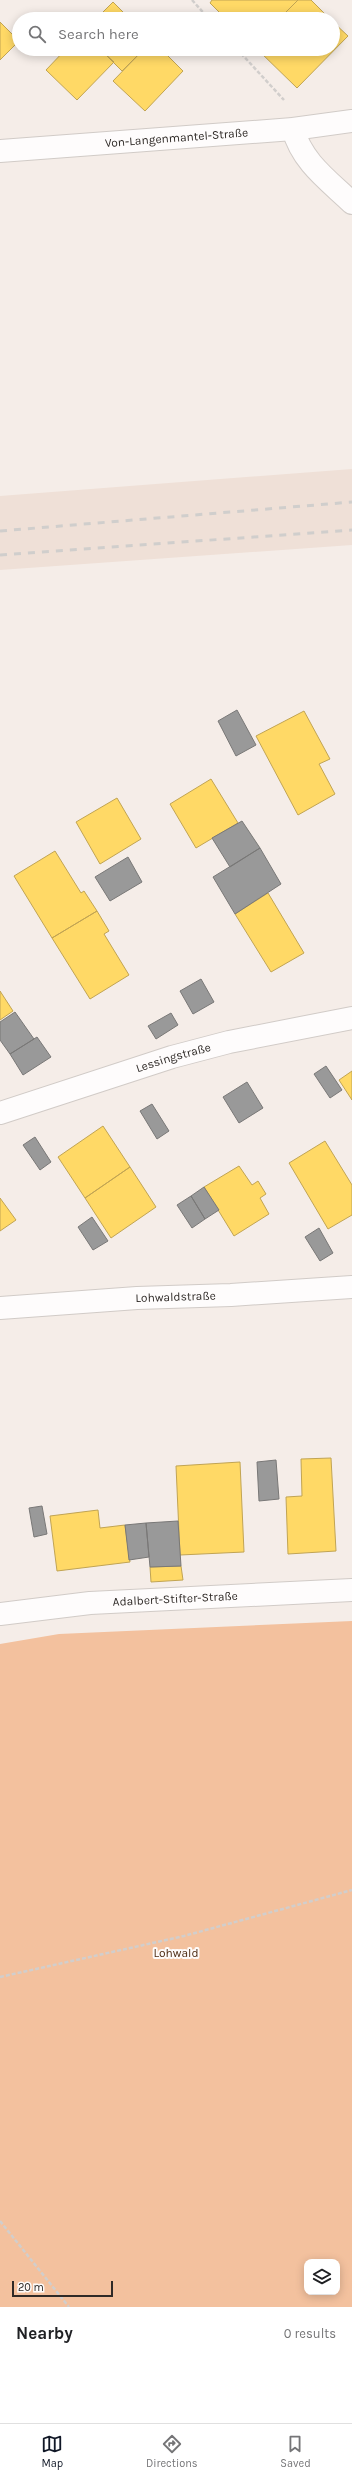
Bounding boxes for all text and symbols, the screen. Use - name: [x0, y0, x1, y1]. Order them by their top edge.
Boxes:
- search box: [12, 12, 340, 56]
- icon: search: [26, 23, 48, 45]
- text: Search here: [58, 25, 139, 43]
- street label: Von-Langenmantel-Straße: [104, 125, 249, 150]
- street label: Lessingstraße: [134, 1040, 212, 1075]
- street label: Lohwaldstraße: [135, 1288, 216, 1305]
- street label: Adalbert-Stifter-Straße: [112, 1589, 238, 1609]
- park label: Lohwald: [153, 1946, 199, 1960]
- map controls: [304, 2259, 340, 2295]
- button: layers: [304, 2259, 340, 2295]
- scale bar: [12, 2279, 113, 2298]
- text: 20 m: [18, 2281, 44, 2294]
- text: Nearby: [16, 2323, 73, 2343]
- text: 0 results: [284, 2326, 336, 2341]
- tab: Map: [41, 2433, 63, 2470]
- tab: Directions: [146, 2433, 198, 2470]
- tab: Saved: [280, 2433, 311, 2470]

